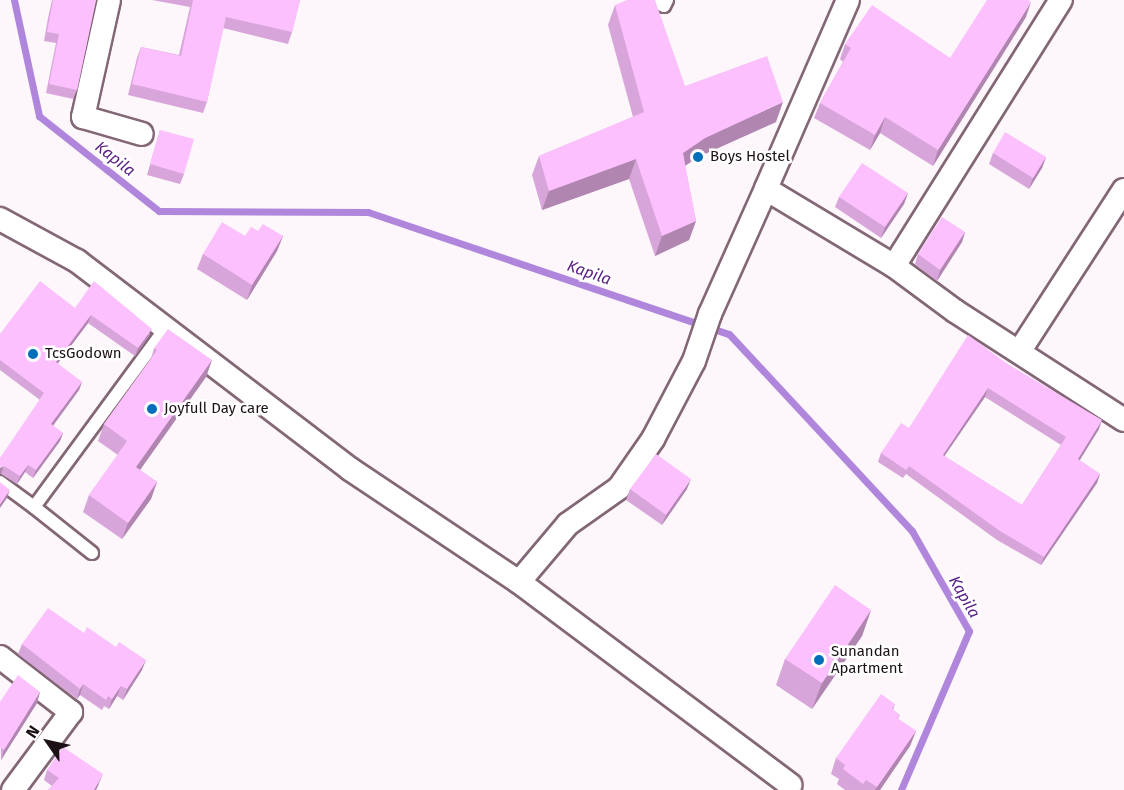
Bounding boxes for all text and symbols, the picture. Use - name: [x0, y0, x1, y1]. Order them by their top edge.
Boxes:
- water label: Kapila: [91, 137, 139, 181]
- place label: Boys Hostel: [710, 148, 790, 166]
- marker: Boys Hostel: [691, 150, 705, 164]
- water label: Kapila: [564, 257, 614, 289]
- place label: TcsGodown: [45, 345, 122, 363]
- marker: TcsGodown: [26, 347, 40, 361]
- place label: Joyfull Day care: [164, 400, 269, 418]
- marker: Joyfull Day care: [145, 402, 159, 416]
- water label: Kapila: [944, 572, 984, 622]
- place label: Sunandan Apartment: [831, 642, 903, 677]
- marker: Sunandan Apartment: [812, 653, 826, 667]
- north arrow: [18, 712, 78, 772]
- text: N: [22, 722, 44, 741]

